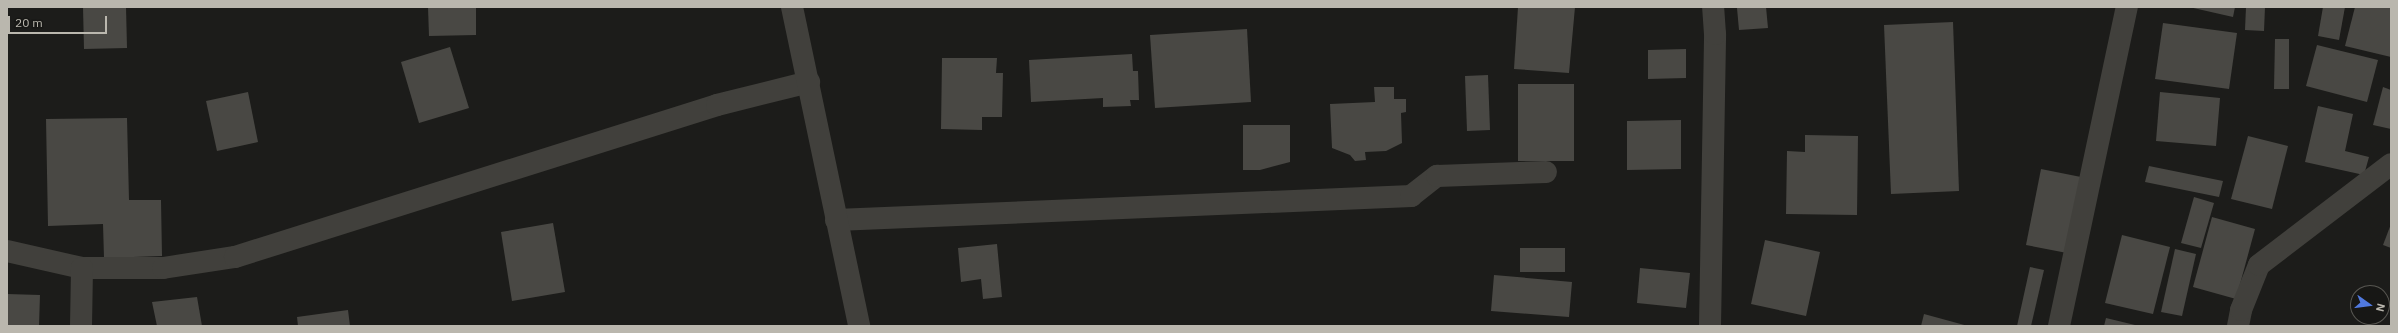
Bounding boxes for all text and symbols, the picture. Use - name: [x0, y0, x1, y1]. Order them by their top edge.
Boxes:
- scale bar: [10, 8, 109, 34]
- text: 20 m: [15, 15, 43, 30]
- north arrow: [2350, 285, 2390, 325]
- text: N: [2373, 302, 2388, 313]

